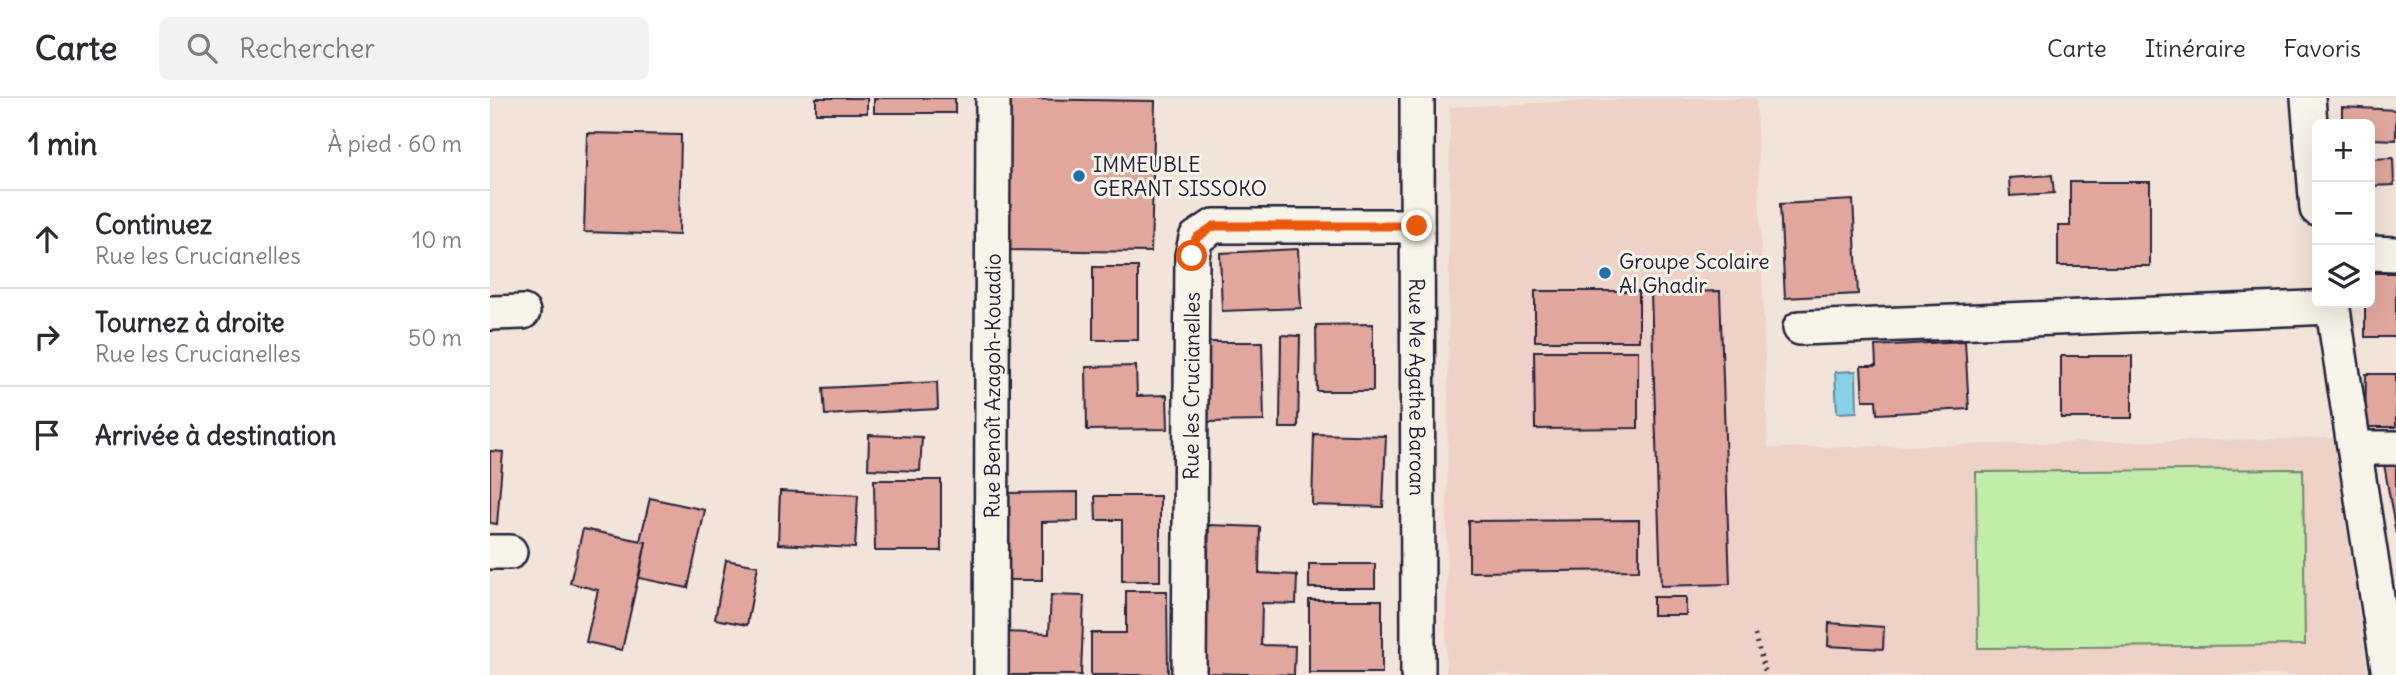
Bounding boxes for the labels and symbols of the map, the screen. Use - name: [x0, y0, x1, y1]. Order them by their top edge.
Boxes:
- place label: IMMEUBLE GERANT SISSOKO: [1093, 151, 1267, 202]
- marker: IMMEUBLE GERANT SISSOKO: [1071, 168, 1087, 184]
- route end: [1401, 210, 1432, 241]
- route start: [1176, 240, 1207, 271]
- place label: Groupe Scolaire Al Ghadir: [1619, 248, 1770, 299]
- street label: Rue Benoît Azagoh-Kouadio: [978, 253, 1006, 519]
- marker: Groupe Scolaire Al Ghadir: [1597, 265, 1613, 281]
- street label: Rue Me Agathe Baroan: [1404, 278, 1431, 496]
- street label: Rue les Crucianelles: [1177, 292, 1205, 480]

